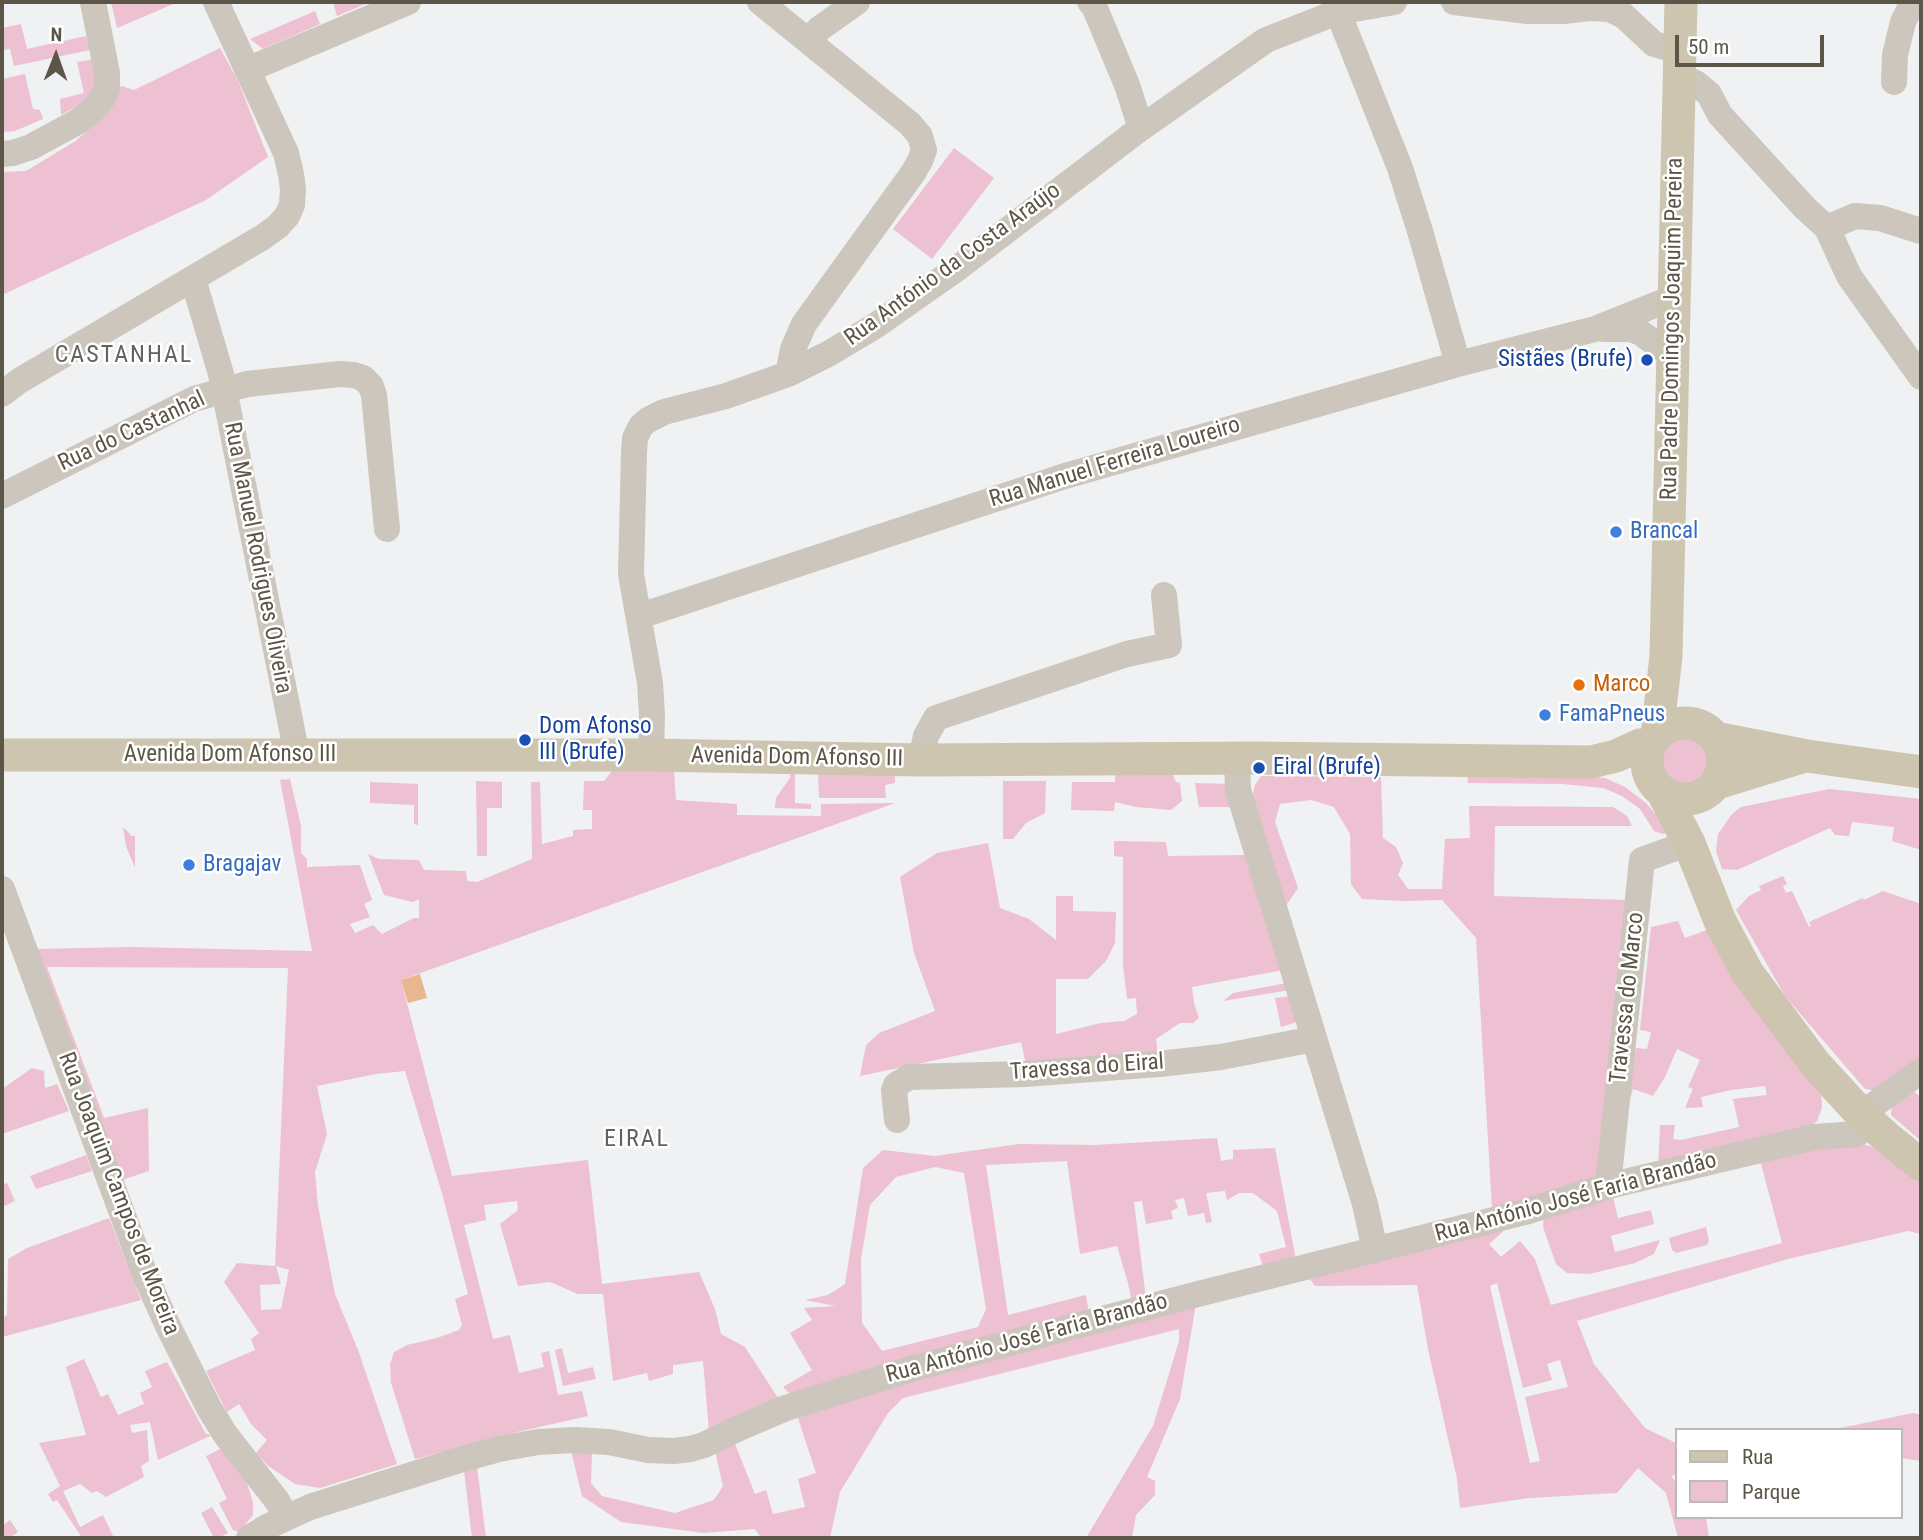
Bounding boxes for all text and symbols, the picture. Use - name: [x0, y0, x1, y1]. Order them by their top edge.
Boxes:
- north arrow: [21, 21, 91, 91]
- scale bar: [1678, 21, 1827, 65]
- text: N: [50, 23, 62, 46]
- text: 50 m: [1688, 35, 1729, 59]
- street label: Rua Padre Domingos Joaquim Pereira: [1656, 157, 1690, 501]
- street label: Rua António da Costa Araújo: [840, 177, 1066, 353]
- district label: CASTANHAL: [56, 342, 192, 370]
- place label: Sistães (Brufe): [1498, 346, 1633, 374]
- marker: Sistães (Brufe): [1639, 352, 1655, 368]
- street label: Rua do Castanhal: [54, 386, 210, 478]
- street label: Rua Manuel Ferreira Loureiro: [986, 412, 1244, 514]
- street label: Rua Manuel Rodrigues Oliveira: [217, 420, 297, 696]
- place label: Brancal: [1630, 518, 1698, 546]
- marker: Brancal: [1608, 524, 1624, 540]
- place label: Marco: [1593, 671, 1650, 699]
- marker: Marco: [1571, 677, 1587, 693]
- place label: FamaPneus: [1559, 701, 1665, 729]
- marker: FamaPneus: [1537, 707, 1553, 723]
- place label: Dom Afonso III (Brufe): [539, 713, 652, 767]
- marker: Dom Afonso III (Brufe): [517, 732, 533, 748]
- street label: Avenida Dom Afonso III: [124, 741, 336, 769]
- street label: Avenida Dom Afonso III: [691, 742, 903, 774]
- place label: Eiral (Brufe): [1273, 754, 1381, 782]
- marker: Eiral (Brufe): [1251, 760, 1267, 776]
- place label: Bragajav: [203, 851, 281, 879]
- marker: Bragajav: [181, 857, 197, 873]
- street label: Travessa do Marco: [1605, 911, 1651, 1085]
- street label: Rua Joaquim Campos de Moreira: [51, 1049, 185, 1339]
- street label: Travessa do Eiral: [1009, 1049, 1165, 1087]
- district label: EIRAL: [605, 1126, 669, 1154]
- street label: Rua António José Faria Brandão: [1432, 1147, 1720, 1249]
- street label: Rua António José Faria Brandão: [883, 1288, 1171, 1390]
- legend: [1674, 1428, 1902, 1519]
- text: Rua: [1742, 1445, 1773, 1469]
- text: Parque: [1742, 1480, 1800, 1504]

